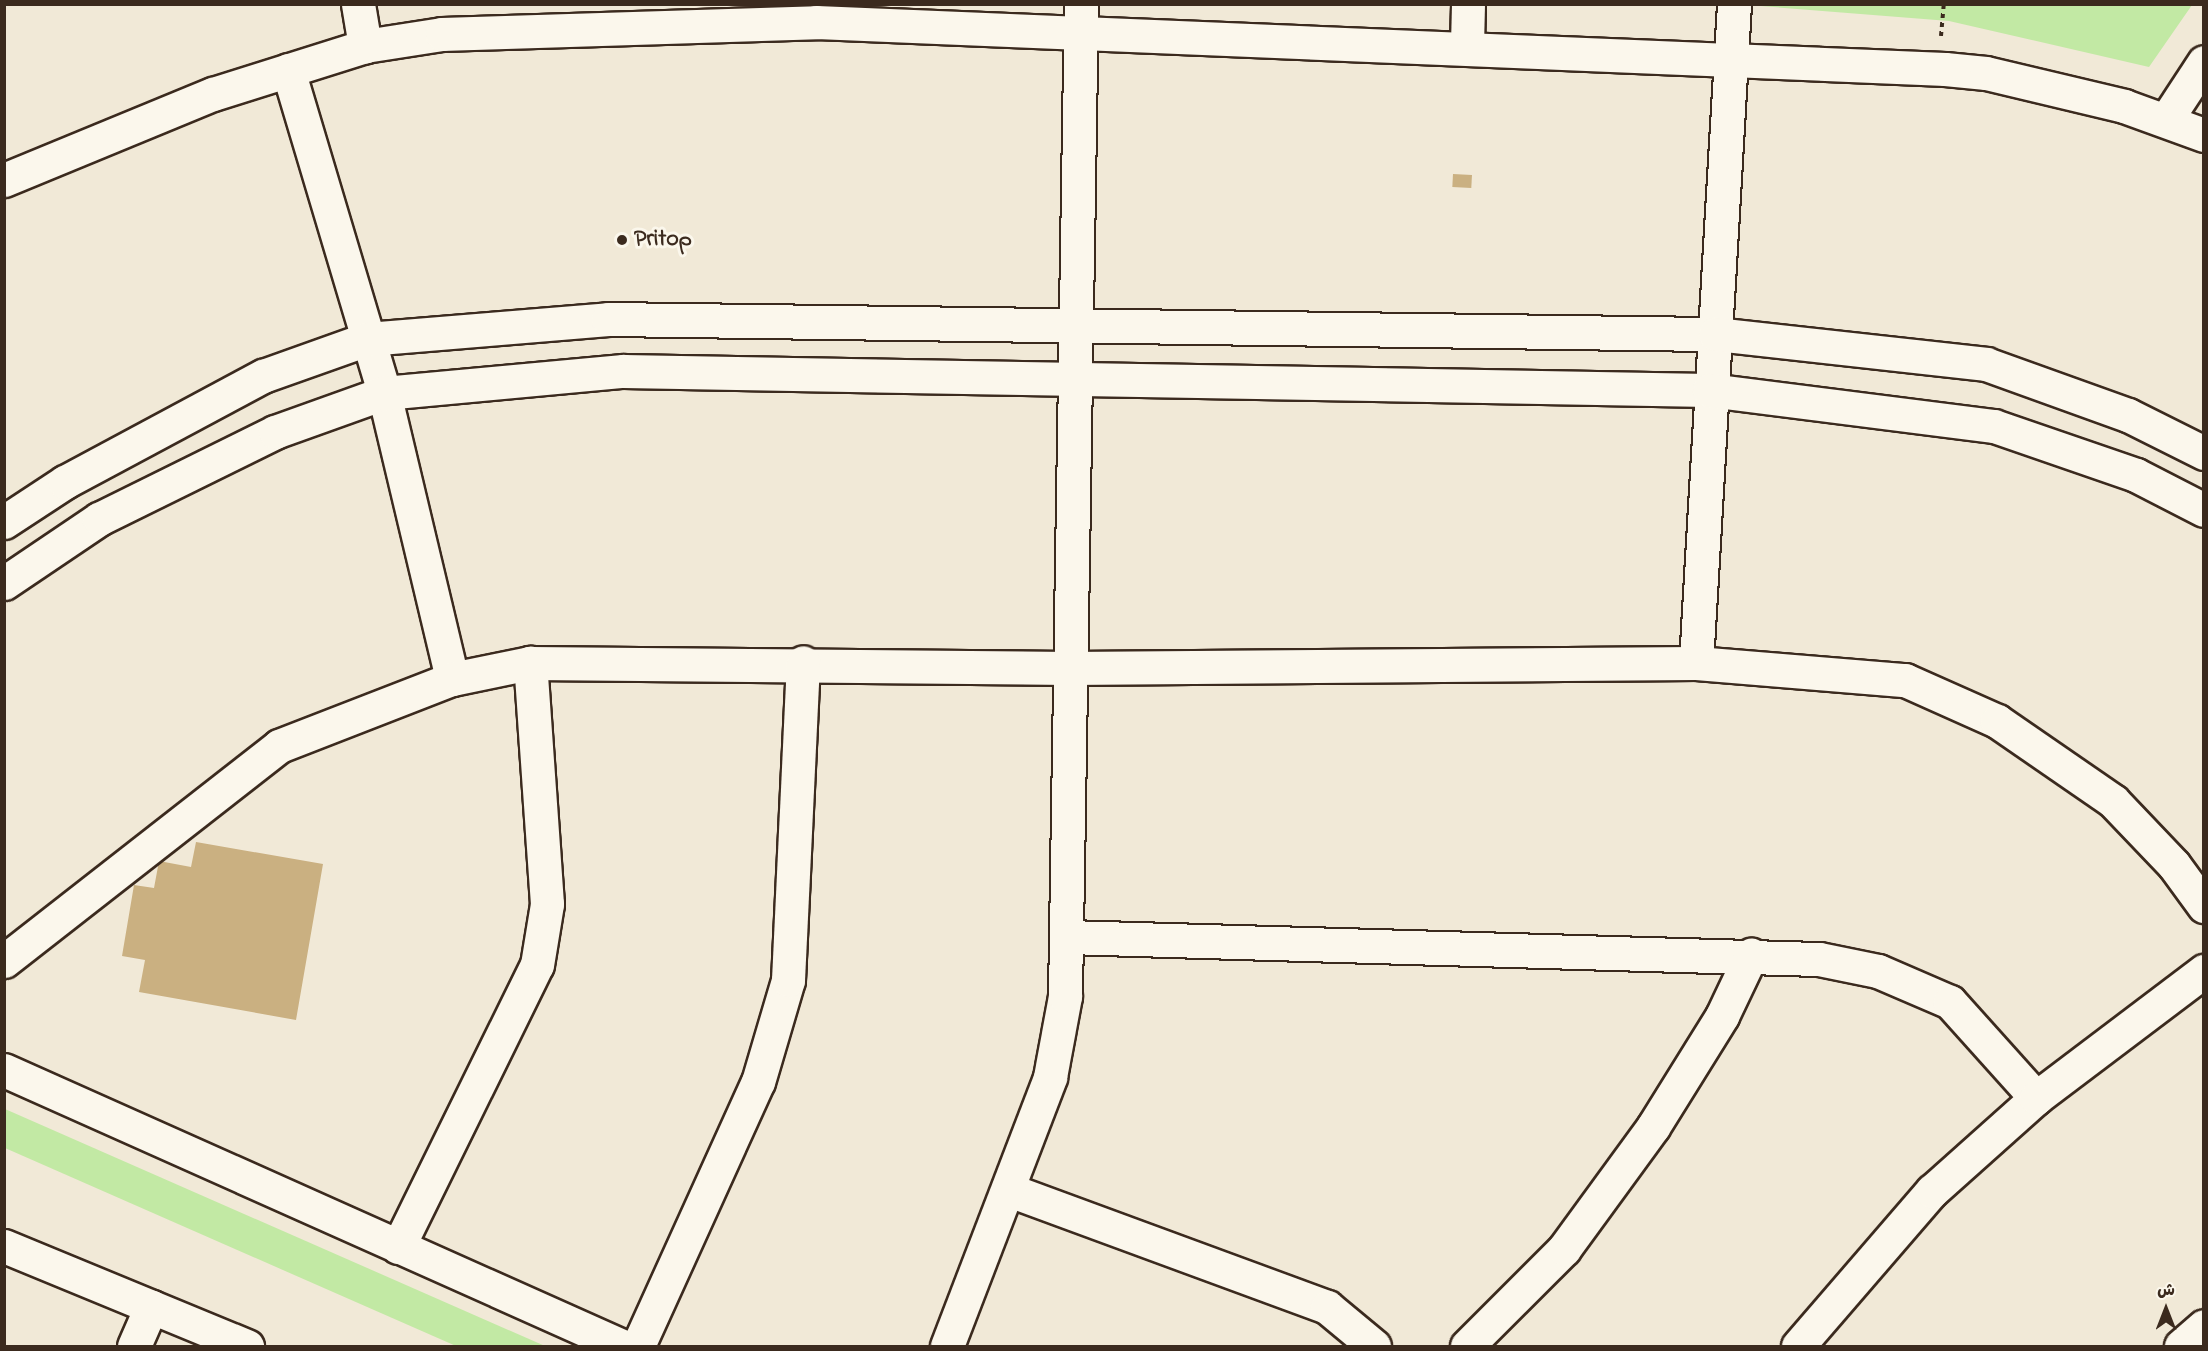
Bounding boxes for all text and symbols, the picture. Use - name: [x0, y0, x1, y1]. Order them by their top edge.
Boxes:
- place label: Pritop: [634, 226, 692, 254]
- marker: Pritop: [615, 233, 629, 247]
- north arrow: [2136, 1279, 2196, 1339]
- text: ش: [2157, 1279, 2175, 1303]

